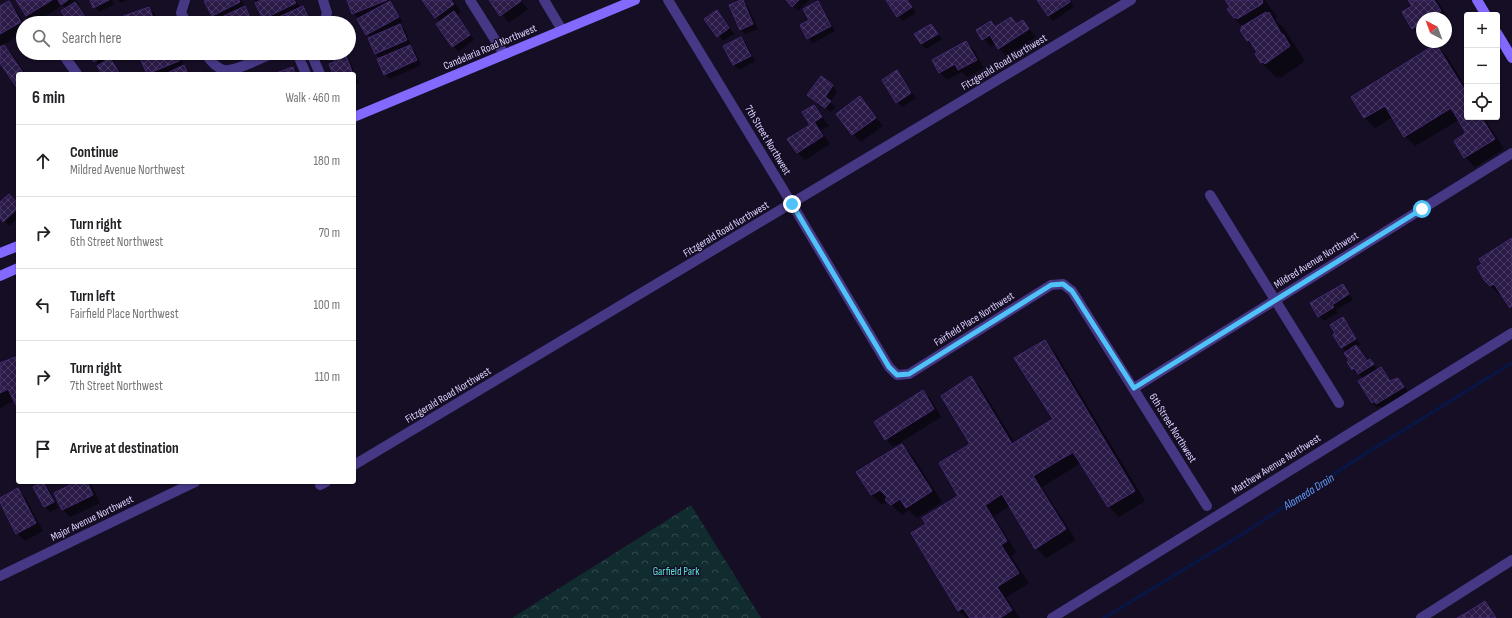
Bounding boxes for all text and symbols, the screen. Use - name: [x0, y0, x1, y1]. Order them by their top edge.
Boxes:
- north arrow: [1416, 12, 1452, 48]
- map controls: [1464, 12, 1500, 120]
- button: +: [1464, 12, 1500, 48]
- search box: [16, 16, 356, 60]
- street label: Candelaria Road Northwest: [441, 21, 539, 73]
- icon: search: [30, 27, 52, 49]
- text: Search here: [62, 29, 122, 48]
- street label: Fitzgerald Road Northwest: [959, 31, 1050, 93]
- button: −: [1464, 48, 1500, 84]
- button: locate: [1464, 84, 1500, 120]
- text: 6 min: [32, 88, 65, 108]
- text: Walk · 460 m: [285, 90, 340, 106]
- street label: 7th Street Northwest: [742, 103, 794, 178]
- text: Continue: [70, 143, 119, 162]
- icon: ahead: [32, 150, 54, 172]
- text: 180 m: [314, 153, 340, 169]
- text: Mildred Avenue Northwest: [70, 162, 185, 178]
- route end: [783, 195, 801, 213]
- street label: Fitzgerald Road Northwest: [681, 198, 772, 260]
- route start: [1413, 200, 1431, 218]
- text: Turn right: [70, 215, 122, 234]
- icon: right: [32, 222, 54, 244]
- text: 70 m: [319, 225, 340, 241]
- street label: Mildred Avenue Northwest: [1271, 228, 1361, 291]
- text: 6th Street Northwest: [70, 234, 163, 250]
- text: Turn left: [70, 287, 115, 306]
- street label: Fairfield Place Northwest: [932, 289, 1017, 349]
- icon: left: [32, 294, 54, 316]
- text: 100 m: [313, 297, 340, 313]
- text: Fairfield Place Northwest: [70, 306, 179, 322]
- text: Turn right: [70, 359, 122, 378]
- street label: Fitzgerald Road Northwest: [403, 364, 494, 426]
- icon: right: [32, 366, 54, 388]
- text: 110 m: [315, 369, 340, 385]
- text: 7th Street Northwest: [70, 378, 163, 394]
- street label: 6th Street Northwest: [1147, 391, 1200, 465]
- street label: Matthew Avenue Northwest: [1229, 431, 1323, 497]
- icon: arrive: [32, 438, 54, 460]
- text: Arrive at destination: [70, 439, 179, 458]
- water label: Alameda Drain: [1280, 470, 1337, 514]
- street label: Major Avenue Northwest: [49, 492, 136, 544]
- park label: Garfield Park: [653, 565, 700, 578]

